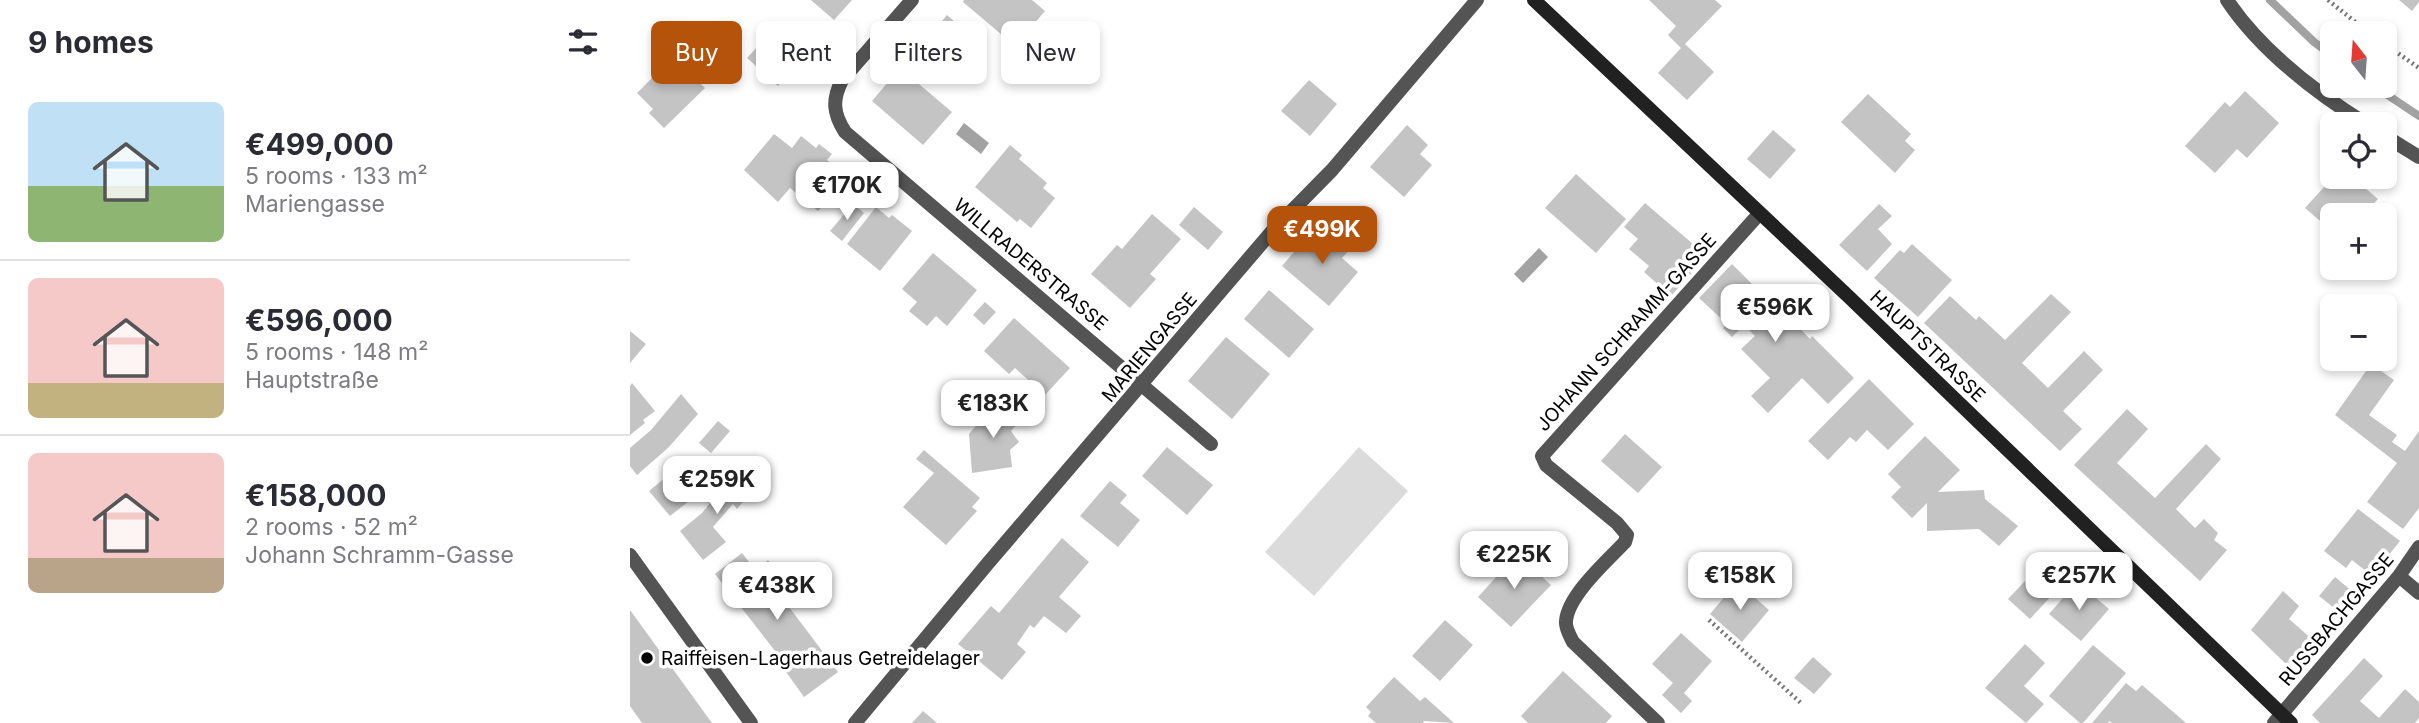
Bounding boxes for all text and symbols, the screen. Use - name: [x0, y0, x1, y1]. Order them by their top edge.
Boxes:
- chip: Buy: [651, 21, 742, 84]
- chip: Rent: [756, 21, 856, 84]
- chip: Filters: [870, 21, 987, 84]
- chip: New: [1001, 21, 1100, 84]
- north arrow: [2320, 21, 2398, 98]
- map controls: [2320, 21, 2397, 371]
- icon: filters: [564, 23, 602, 61]
- text: 9 homes: [28, 24, 154, 60]
- button: locate: [2320, 112, 2397, 189]
- text: €499,000: [245, 126, 394, 162]
- icon: home: [84, 130, 168, 214]
- text: 5 rooms · 133 m²: [245, 162, 428, 190]
- pin: €170K: [798, 162, 896, 222]
- text: €170K: [812, 171, 882, 199]
- text: Mariengasse: [245, 190, 385, 218]
- street label: WILLRADERSTRASSE: [949, 193, 1112, 335]
- button: +: [2320, 203, 2397, 280]
- pin: €499K: [1273, 206, 1371, 266]
- text: €499K: [1283, 215, 1361, 243]
- street label: JOHANN SCHRAMM-GASSE: [1532, 229, 1721, 436]
- pin: €596K: [1726, 284, 1824, 344]
- street label: HAUPTSTRASSE: [1865, 286, 1990, 407]
- street label: MARIENGASSE: [1097, 288, 1202, 407]
- text: €596K: [1737, 293, 1813, 321]
- button: −: [2320, 294, 2397, 371]
- text: €596,000: [245, 302, 393, 338]
- icon: home: [84, 306, 168, 390]
- text: 5 rooms · 148 m²: [245, 338, 428, 366]
- text: Hauptstraße: [245, 366, 379, 394]
- pin: €183K: [944, 380, 1042, 440]
- text: €183K: [957, 389, 1029, 417]
- pin: €259K: [668, 456, 766, 516]
- text: €259K: [679, 465, 755, 493]
- text: €158,000: [245, 477, 386, 513]
- icon: home: [84, 481, 168, 565]
- text: 2 rooms · 52 m²: [245, 513, 418, 541]
- pin: €225K: [1465, 532, 1563, 591]
- text: €225K: [1476, 540, 1552, 568]
- text: Johann Schramm-Gasse: [245, 541, 514, 569]
- street label: RUSSBACHGASSE: [2274, 548, 2399, 690]
- pin: €158K: [1691, 552, 1789, 612]
- pin: €257K: [2030, 552, 2128, 612]
- text: €158K: [1704, 561, 1776, 589]
- text: €257K: [2042, 561, 2116, 589]
- pin: €438K: [728, 562, 826, 622]
- text: €438K: [738, 571, 816, 599]
- place label: Raiffeisen-Lagerhaus Getreidelager: [661, 647, 980, 670]
- marker: Raiffeisen-Lagerhaus Getreidelager: [639, 650, 655, 666]

